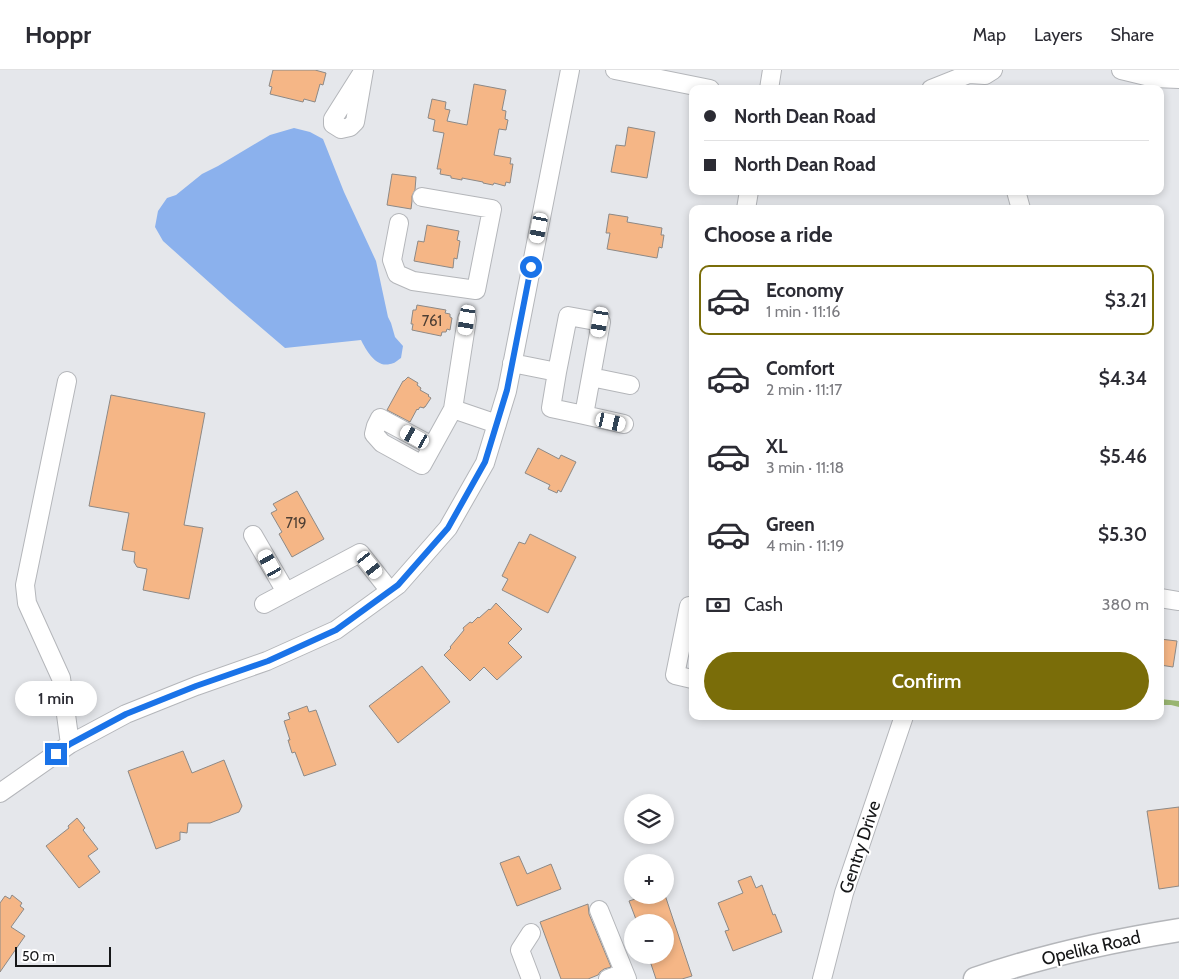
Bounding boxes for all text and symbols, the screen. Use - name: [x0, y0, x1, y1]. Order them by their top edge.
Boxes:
- text: Hoppr: [25, 20, 91, 49]
- text: Map: [973, 24, 1006, 46]
- text: Layers: [1034, 24, 1083, 46]
- text: Share: [1111, 24, 1154, 46]
- text: North Dean Road: [734, 105, 876, 128]
- text: North Dean Road: [734, 153, 876, 176]
- car: [528, 212, 549, 244]
- text: Choose a ride: [704, 221, 833, 248]
- route start: [520, 256, 542, 278]
- icon: car: [706, 278, 751, 323]
- text: Economy: [766, 279, 844, 302]
- text: $3.21: [1105, 289, 1147, 312]
- text: 1 min · 11:16: [766, 302, 840, 321]
- car: [457, 304, 476, 336]
- car: [590, 306, 609, 338]
- house number: 761: [422, 312, 442, 330]
- icon: car: [706, 356, 751, 401]
- text: Comfort: [766, 357, 835, 380]
- text: $4.34: [1099, 367, 1147, 390]
- text: 2 min · 11:17: [766, 380, 842, 399]
- car: [594, 411, 627, 433]
- car: [398, 423, 431, 451]
- icon: car: [706, 434, 751, 479]
- text: XL: [766, 435, 787, 458]
- text: $5.46: [1099, 445, 1147, 468]
- text: 3 min · 11:18: [766, 458, 844, 477]
- icon: car: [706, 512, 751, 557]
- text: Green: [766, 513, 815, 536]
- house number: 719: [286, 514, 306, 532]
- text: $5.30: [1098, 523, 1147, 546]
- text: 4 min · 11:19: [766, 536, 844, 555]
- car: [256, 547, 283, 581]
- car: [354, 549, 385, 581]
- icon: cash: [704, 591, 732, 619]
- text: Cash: [744, 593, 783, 616]
- text: 380 m: [1102, 595, 1149, 614]
- button: Confirm: [704, 652, 1149, 710]
- callout: 1 min: [15, 682, 97, 716]
- text: 1 min: [38, 689, 74, 708]
- route end: [45, 743, 67, 765]
- map controls: [624, 794, 674, 964]
- button: layers: [624, 794, 674, 844]
- street label: Gentry Drive: [835, 798, 885, 896]
- button: +: [624, 854, 674, 904]
- button: −: [624, 914, 674, 964]
- street label: Opelika Road: [1039, 926, 1143, 970]
- scale bar: [15, 944, 111, 967]
- text: 50 m: [22, 947, 55, 965]

